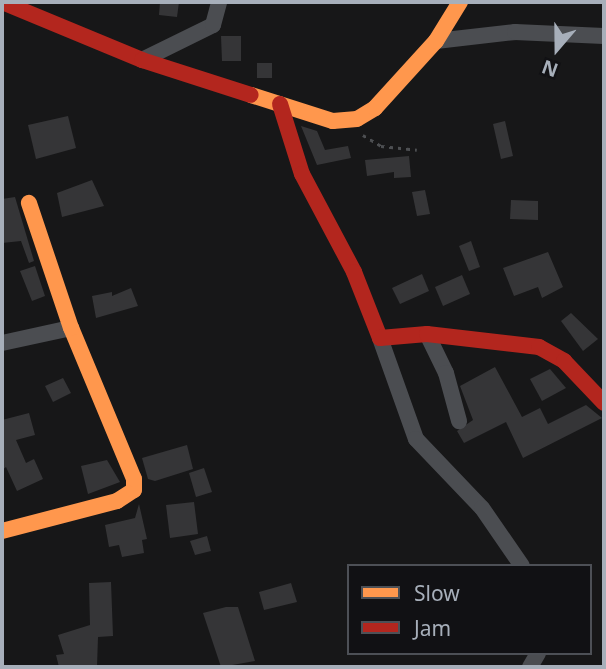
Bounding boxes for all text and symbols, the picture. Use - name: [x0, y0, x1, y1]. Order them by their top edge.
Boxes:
- north arrow: [522, 14, 592, 84]
- text: N: [538, 54, 562, 84]
- legend: [347, 564, 592, 655]
- text: Slow: [414, 579, 460, 607]
- text: Jam: [414, 614, 451, 642]

